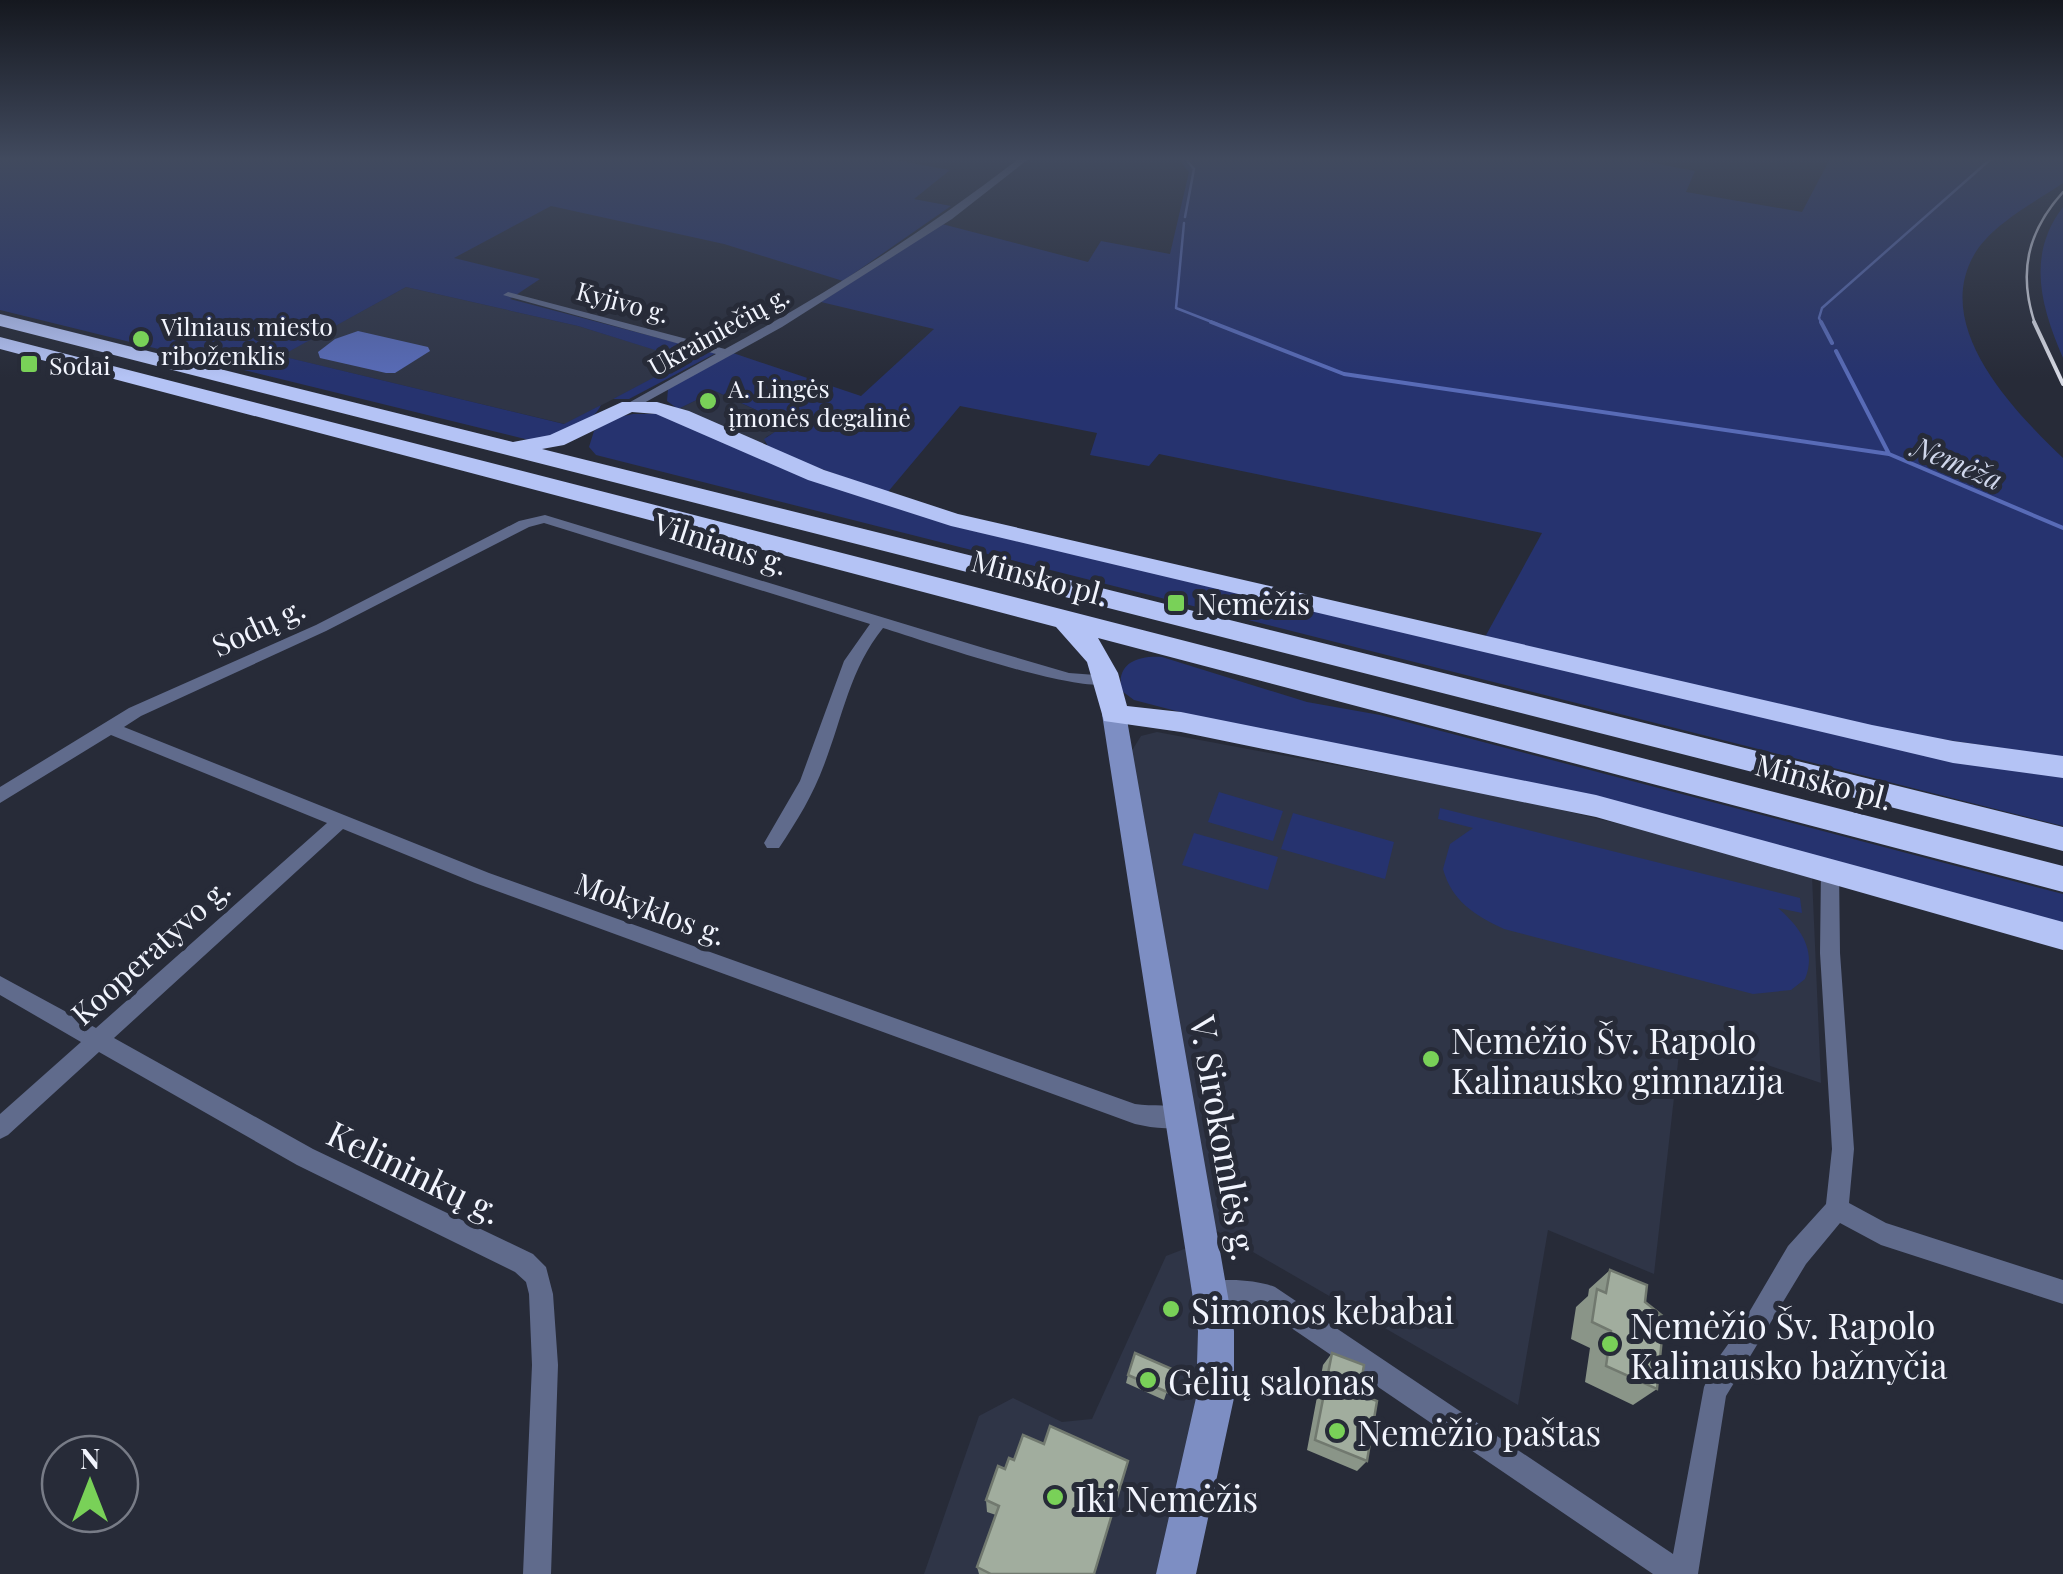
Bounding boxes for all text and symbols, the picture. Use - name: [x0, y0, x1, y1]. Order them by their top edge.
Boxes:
- street label: Kyjivo g.: [573, 273, 673, 329]
- street label: Ukrainiečių g.: [642, 278, 794, 382]
- place label: Vilniaus miesto riboženklis: [160, 309, 333, 371]
- marker: Vilniaus miesto riboženklis: [130, 328, 152, 350]
- place label: Sodai: [49, 348, 111, 381]
- marker: Sodai: [18, 353, 40, 375]
- place label: A. Lingės įmonės degalinė: [727, 371, 911, 433]
- marker: A. Lingės įmonės degalinė: [697, 390, 719, 412]
- water label: Nemėža: [1905, 425, 2008, 497]
- street label: Vilniaus g.: [648, 502, 793, 583]
- street label: Minsko pl.: [968, 540, 1112, 614]
- place label: Nemėžis: [1196, 583, 1310, 623]
- street label: Sodų g.: [205, 587, 311, 665]
- marker: Nemėžis: [1165, 592, 1187, 614]
- street label: Minsko pl.: [1752, 744, 1896, 818]
- street label: Mokyklos g.: [570, 862, 732, 954]
- street label: Kooperatyvo g.: [62, 869, 238, 1033]
- street label: V. Sirokomlės g.: [1180, 1011, 1270, 1264]
- place label: Nemėžio Šv. Rapolo Kalinausko gimnazija: [1451, 1016, 1784, 1103]
- marker: Nemėžio Šv. Rapolo Kalinausko gimnazija: [1420, 1048, 1442, 1070]
- street label: Kelininkų g.: [320, 1109, 510, 1233]
- place label: Simonos kebabai: [1191, 1286, 1454, 1333]
- marker: Simonos kebabai: [1160, 1298, 1182, 1320]
- place label: Nemėžio Šv. Rapolo Kalinausko bažnyčia: [1630, 1301, 1948, 1388]
- marker: Nemėžio Šv. Rapolo Kalinausko bažnyčia: [1599, 1333, 1621, 1355]
- place label: Gėlių salonas: [1168, 1357, 1376, 1404]
- marker: Gėlių salonas: [1137, 1369, 1159, 1391]
- place label: Nemėžio paštas: [1357, 1408, 1601, 1455]
- marker: Nemėžio paštas: [1326, 1420, 1348, 1442]
- north arrow: [40, 1434, 140, 1534]
- text: N: [80, 1439, 100, 1476]
- place label: Iki Nemėžis: [1075, 1474, 1258, 1521]
- marker: Iki Nemėžis: [1044, 1486, 1066, 1508]

